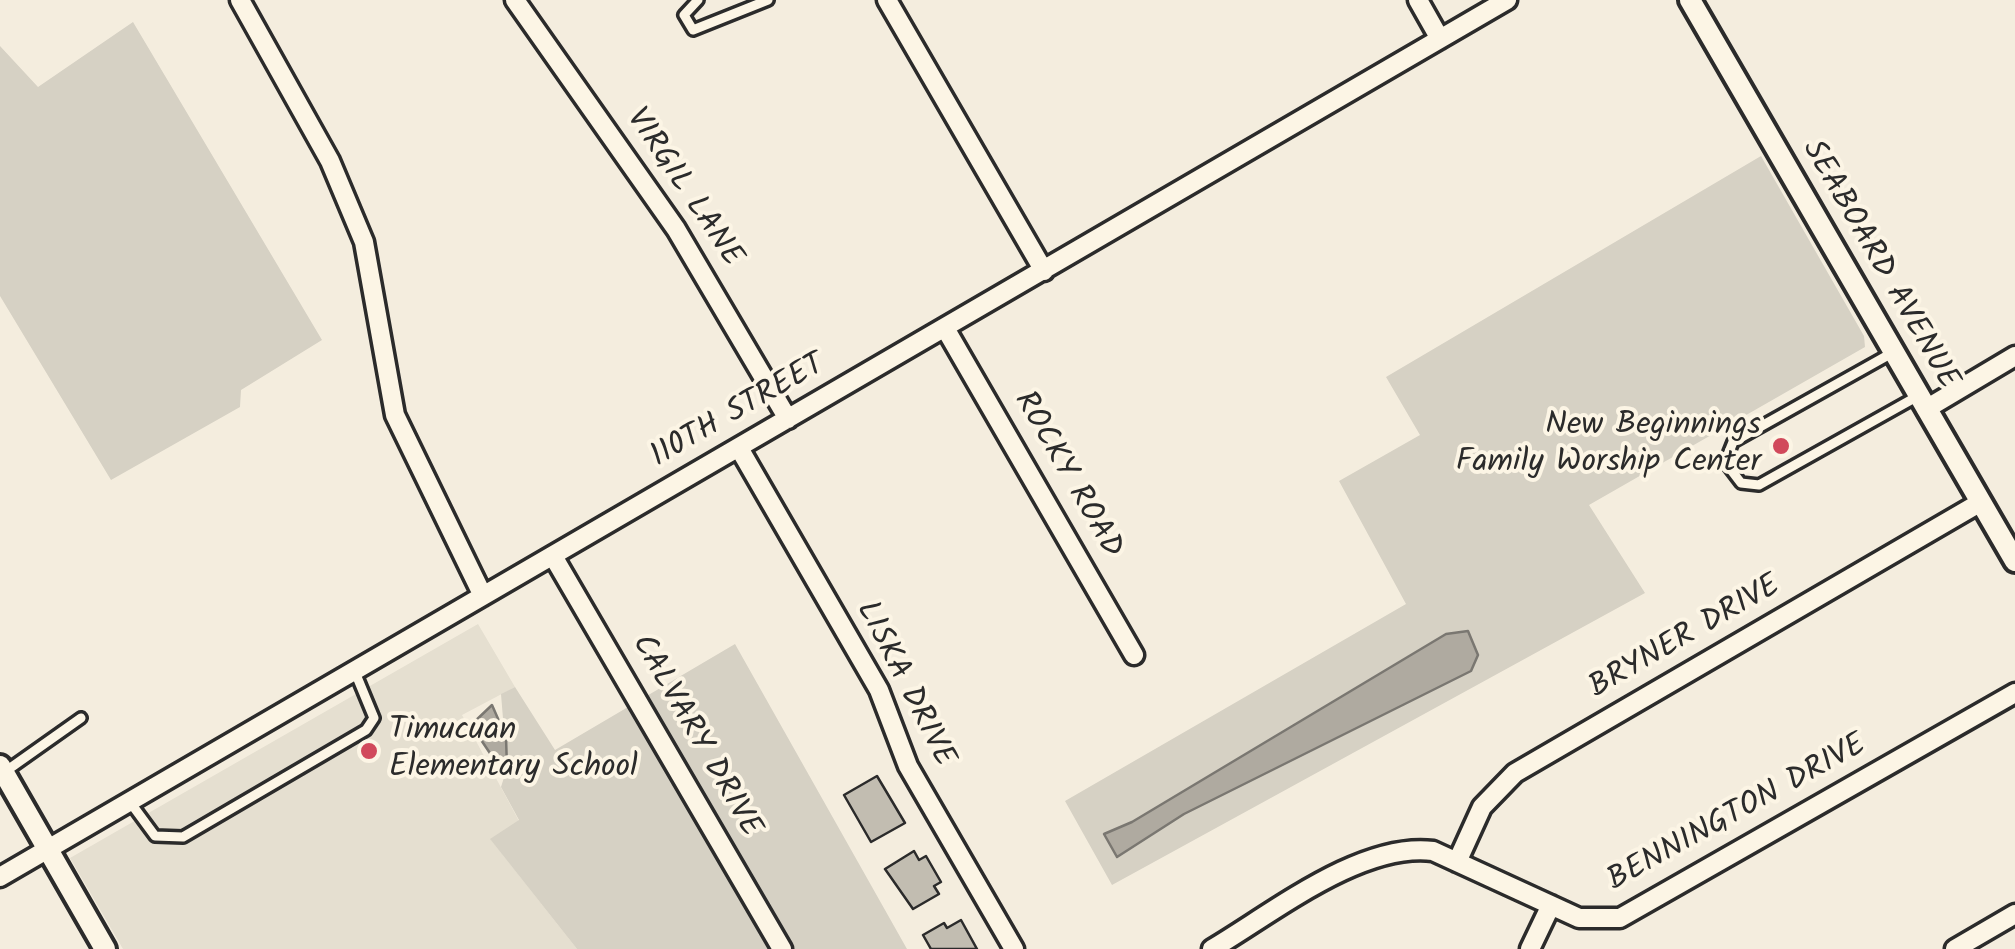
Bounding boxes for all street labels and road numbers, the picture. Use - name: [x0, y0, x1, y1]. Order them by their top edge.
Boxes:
- street label: VIRGIL LANE: [615, 103, 749, 275]
- street label: SEABOARD AVENUE: [1791, 135, 1965, 397]
- street label: 110TH STREET: [645, 348, 833, 478]
- street label: ROCKY ROAD: [1003, 386, 1129, 566]
- street label: BRYNER DRIVE: [1584, 569, 1788, 709]
- street label: LISKA DRIVE: [845, 596, 961, 774]
- street label: CALVARY DRIVE: [621, 629, 767, 845]
- street label: BENNINGTON DRIVE: [1602, 728, 1874, 902]

